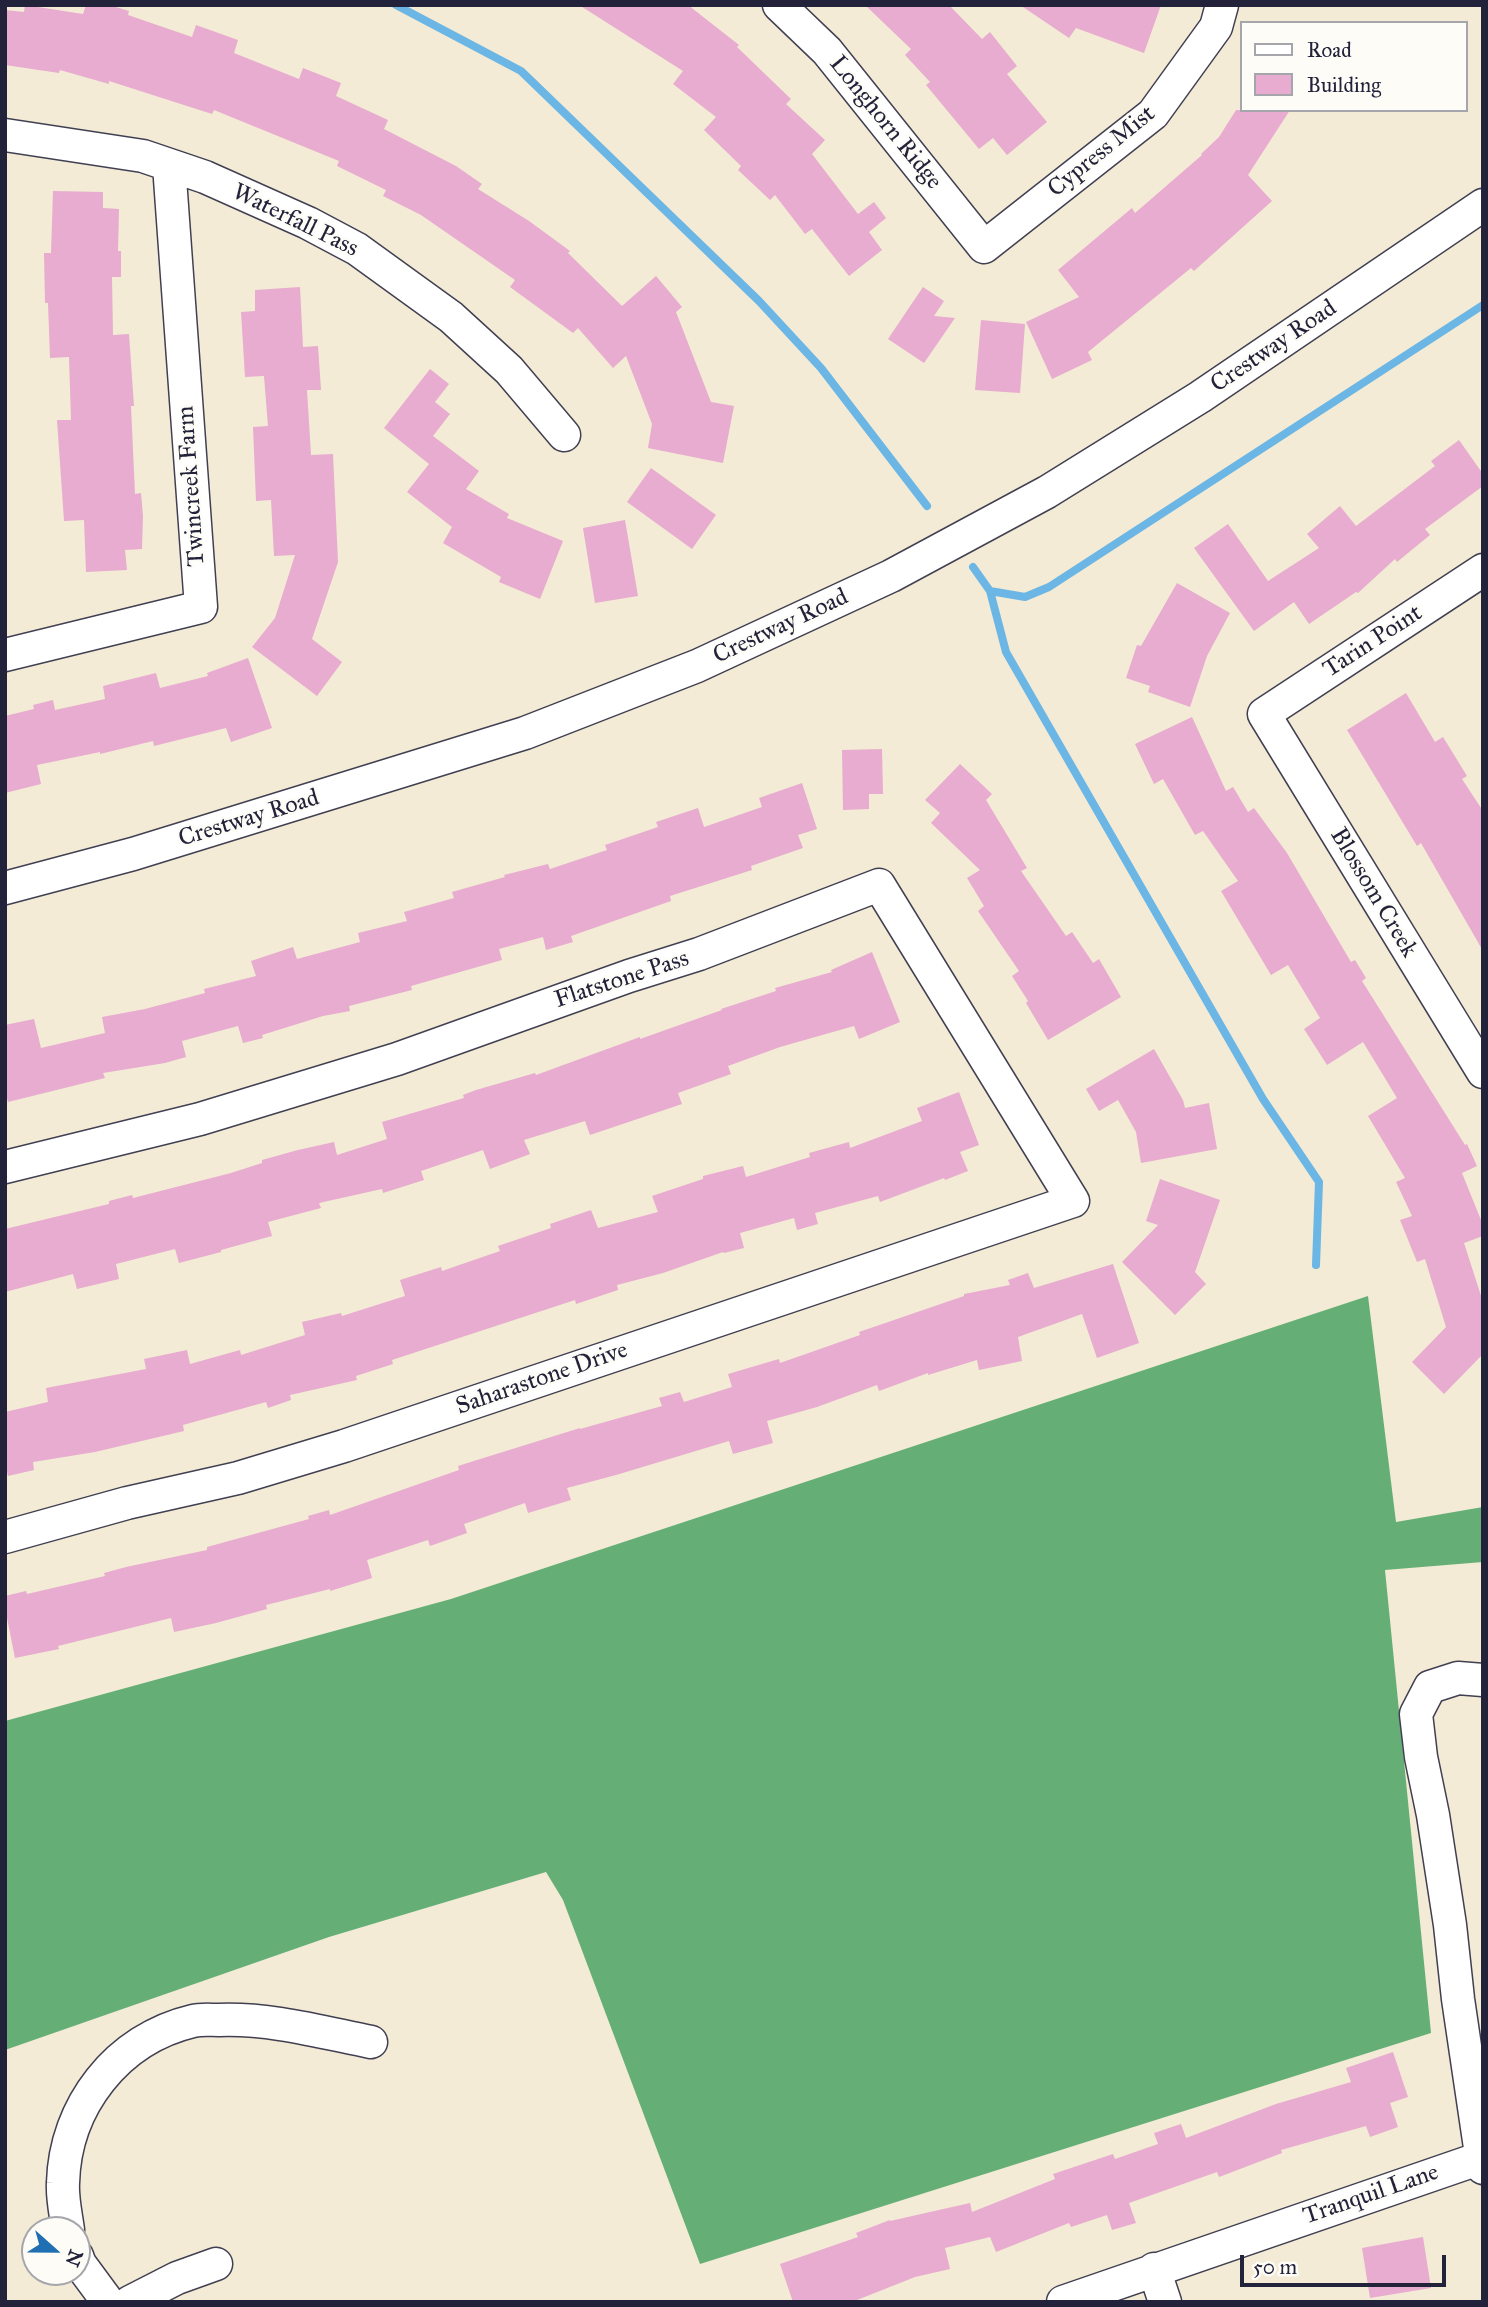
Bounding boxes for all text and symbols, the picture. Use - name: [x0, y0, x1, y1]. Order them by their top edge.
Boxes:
- legend: [1240, 21, 1467, 112]
- text: Road: [1307, 37, 1352, 63]
- street label: Longhorn Ridge: [822, 50, 948, 196]
- text: Building: [1307, 72, 1381, 98]
- street label: Cypress Mist: [1043, 100, 1161, 204]
- street label: Waterfall Pass: [227, 178, 363, 264]
- street label: Crestway Road: [1206, 294, 1342, 400]
- street label: Twincreek Farm: [172, 405, 212, 567]
- street label: Crestway Road: [709, 583, 853, 671]
- street label: Tarin Point: [1318, 599, 1428, 685]
- street label: Crestway Road: [175, 784, 323, 854]
- street label: Blossom Creek: [1323, 823, 1423, 963]
- street label: Flatstone Pass: [551, 945, 693, 1015]
- street label: Saharastone Drive: [452, 1336, 632, 1422]
- street label: Tranquil Lane: [1300, 2158, 1442, 2232]
- north arrow: [21, 2216, 91, 2286]
- scale bar: [1243, 2240, 1450, 2284]
- text: N: [61, 2246, 88, 2270]
- text: 50 m: [1253, 2254, 1297, 2280]

